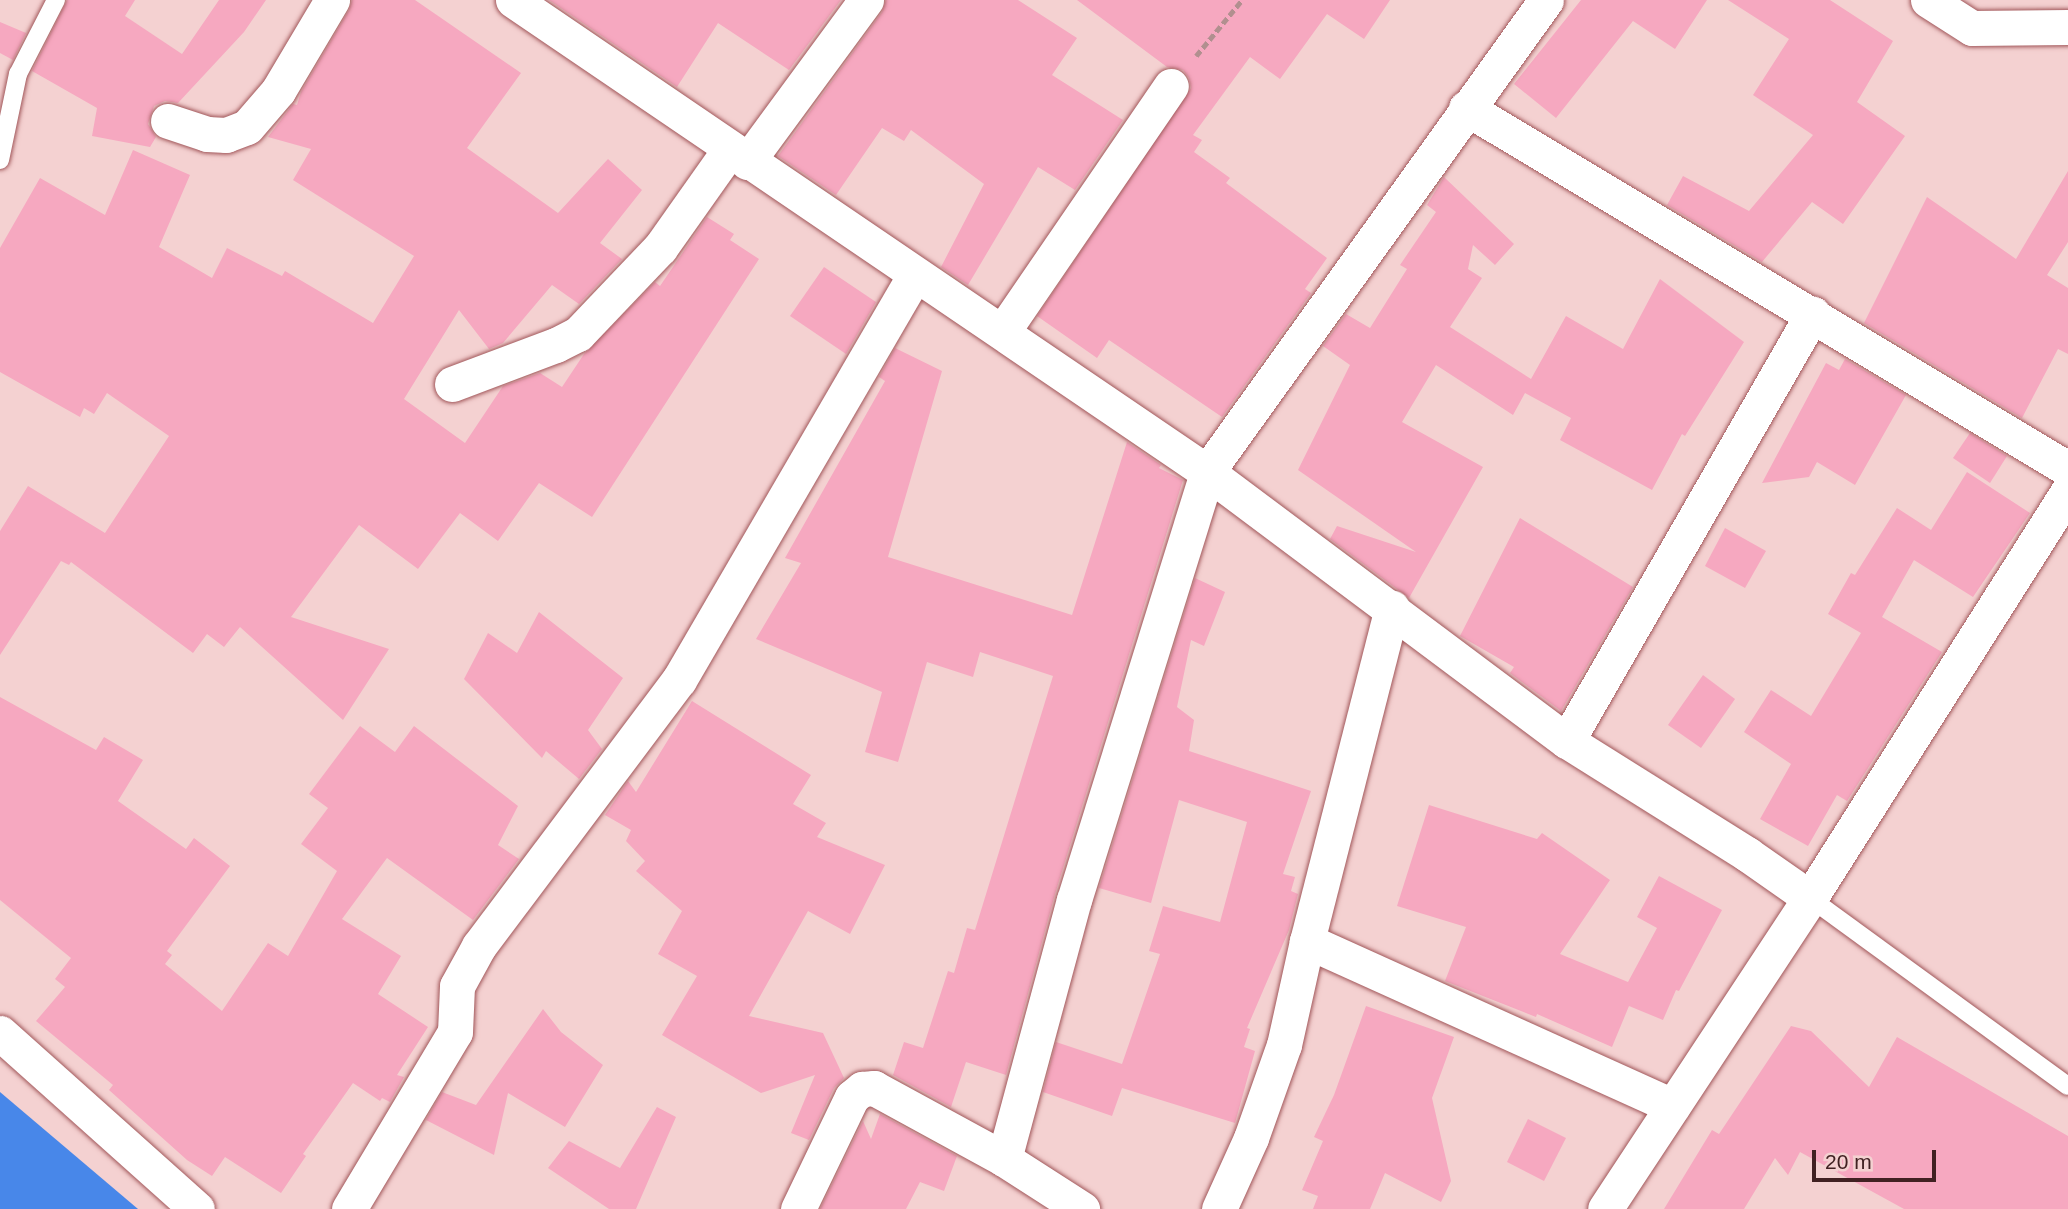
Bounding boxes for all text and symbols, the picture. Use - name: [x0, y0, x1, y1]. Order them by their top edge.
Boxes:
- scale bar: [1816, 1136, 1940, 1180]
- text: 20 m: [1825, 1150, 1872, 1173]

